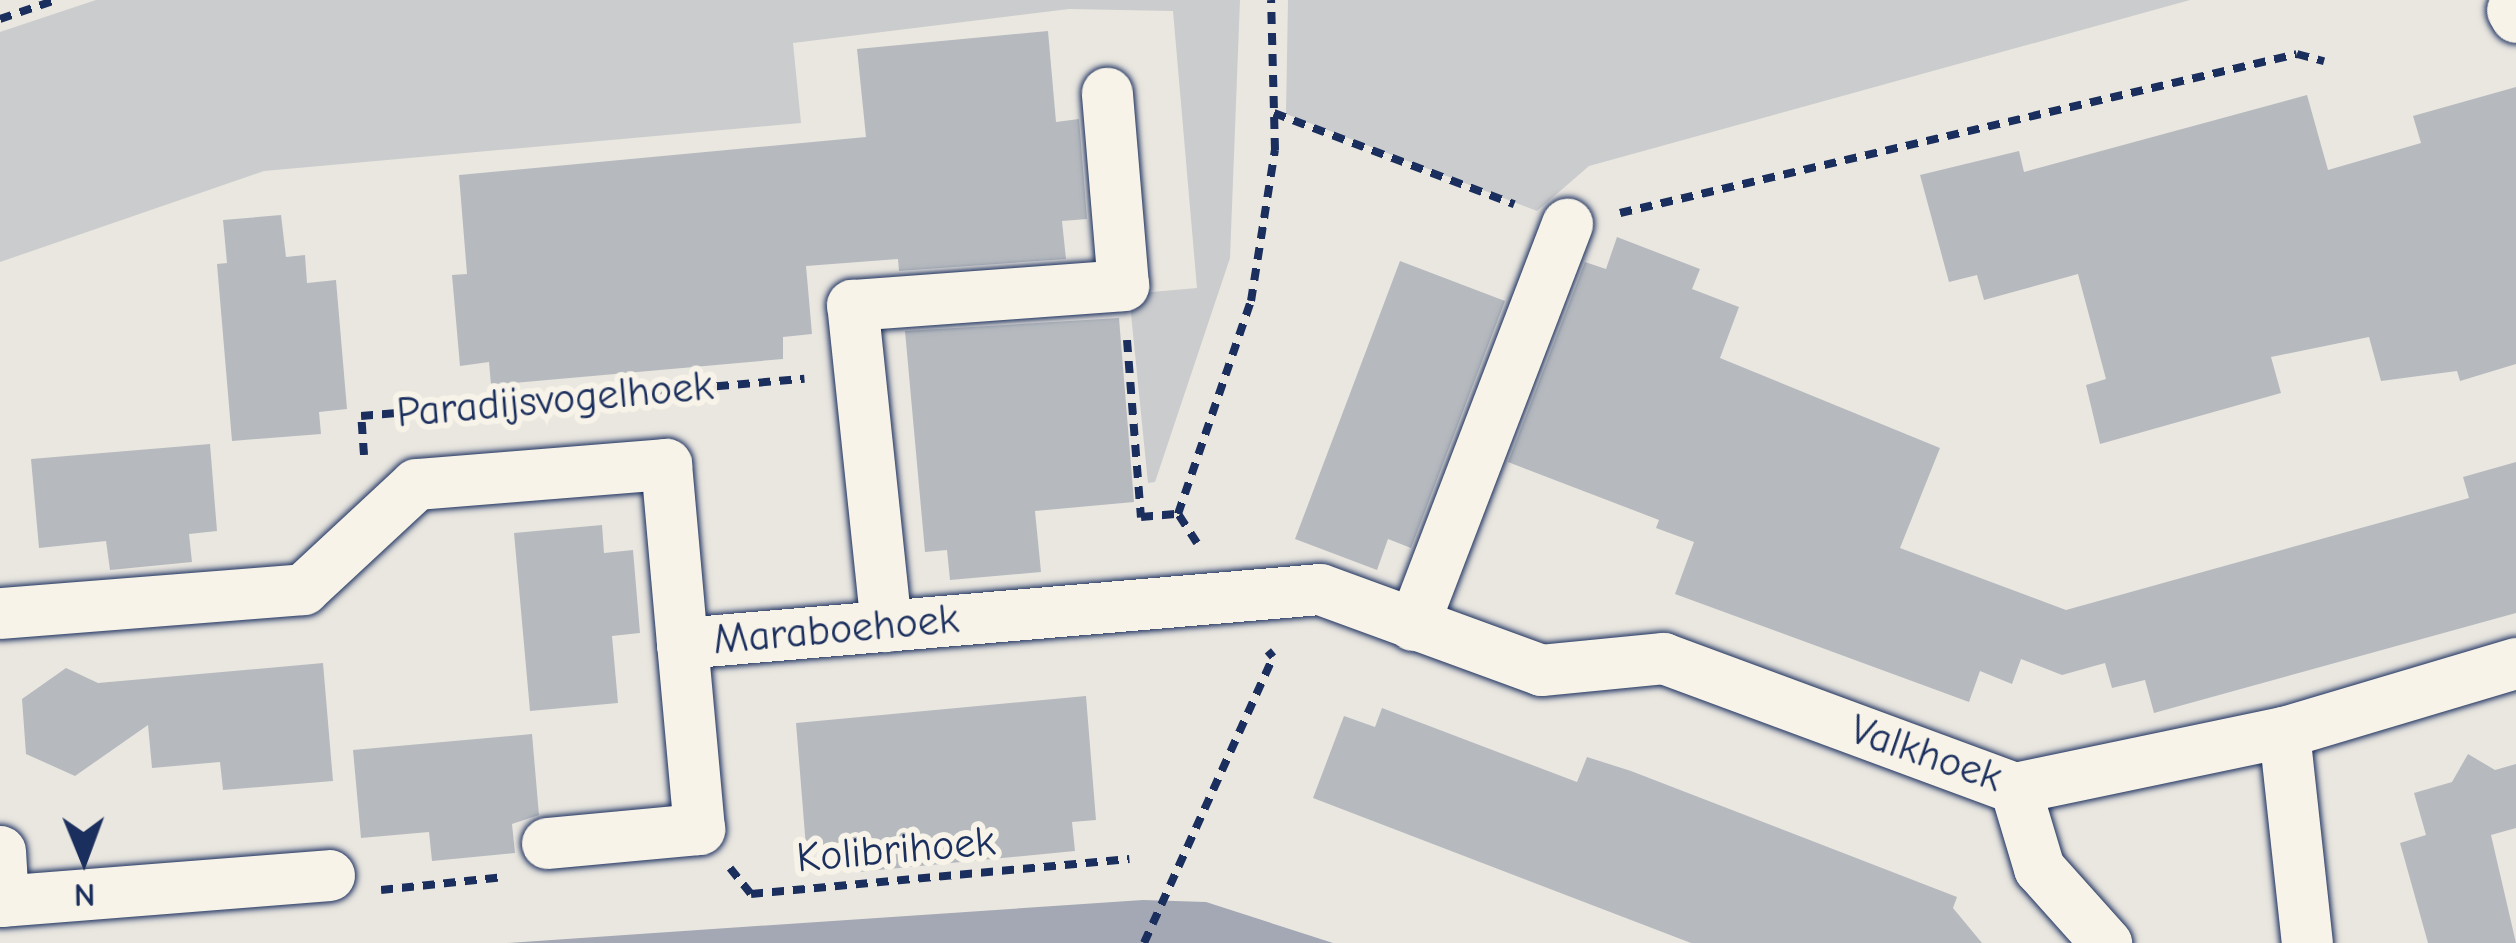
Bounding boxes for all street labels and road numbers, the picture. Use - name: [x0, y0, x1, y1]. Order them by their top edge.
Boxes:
- street label: Paradijsvogelhoek: [395, 361, 715, 439]
- street label: Maraboehoek: [711, 594, 961, 666]
- street label: Valkhoek: [1843, 705, 2009, 803]
- street label: Kolibrihoek: [795, 816, 997, 884]

